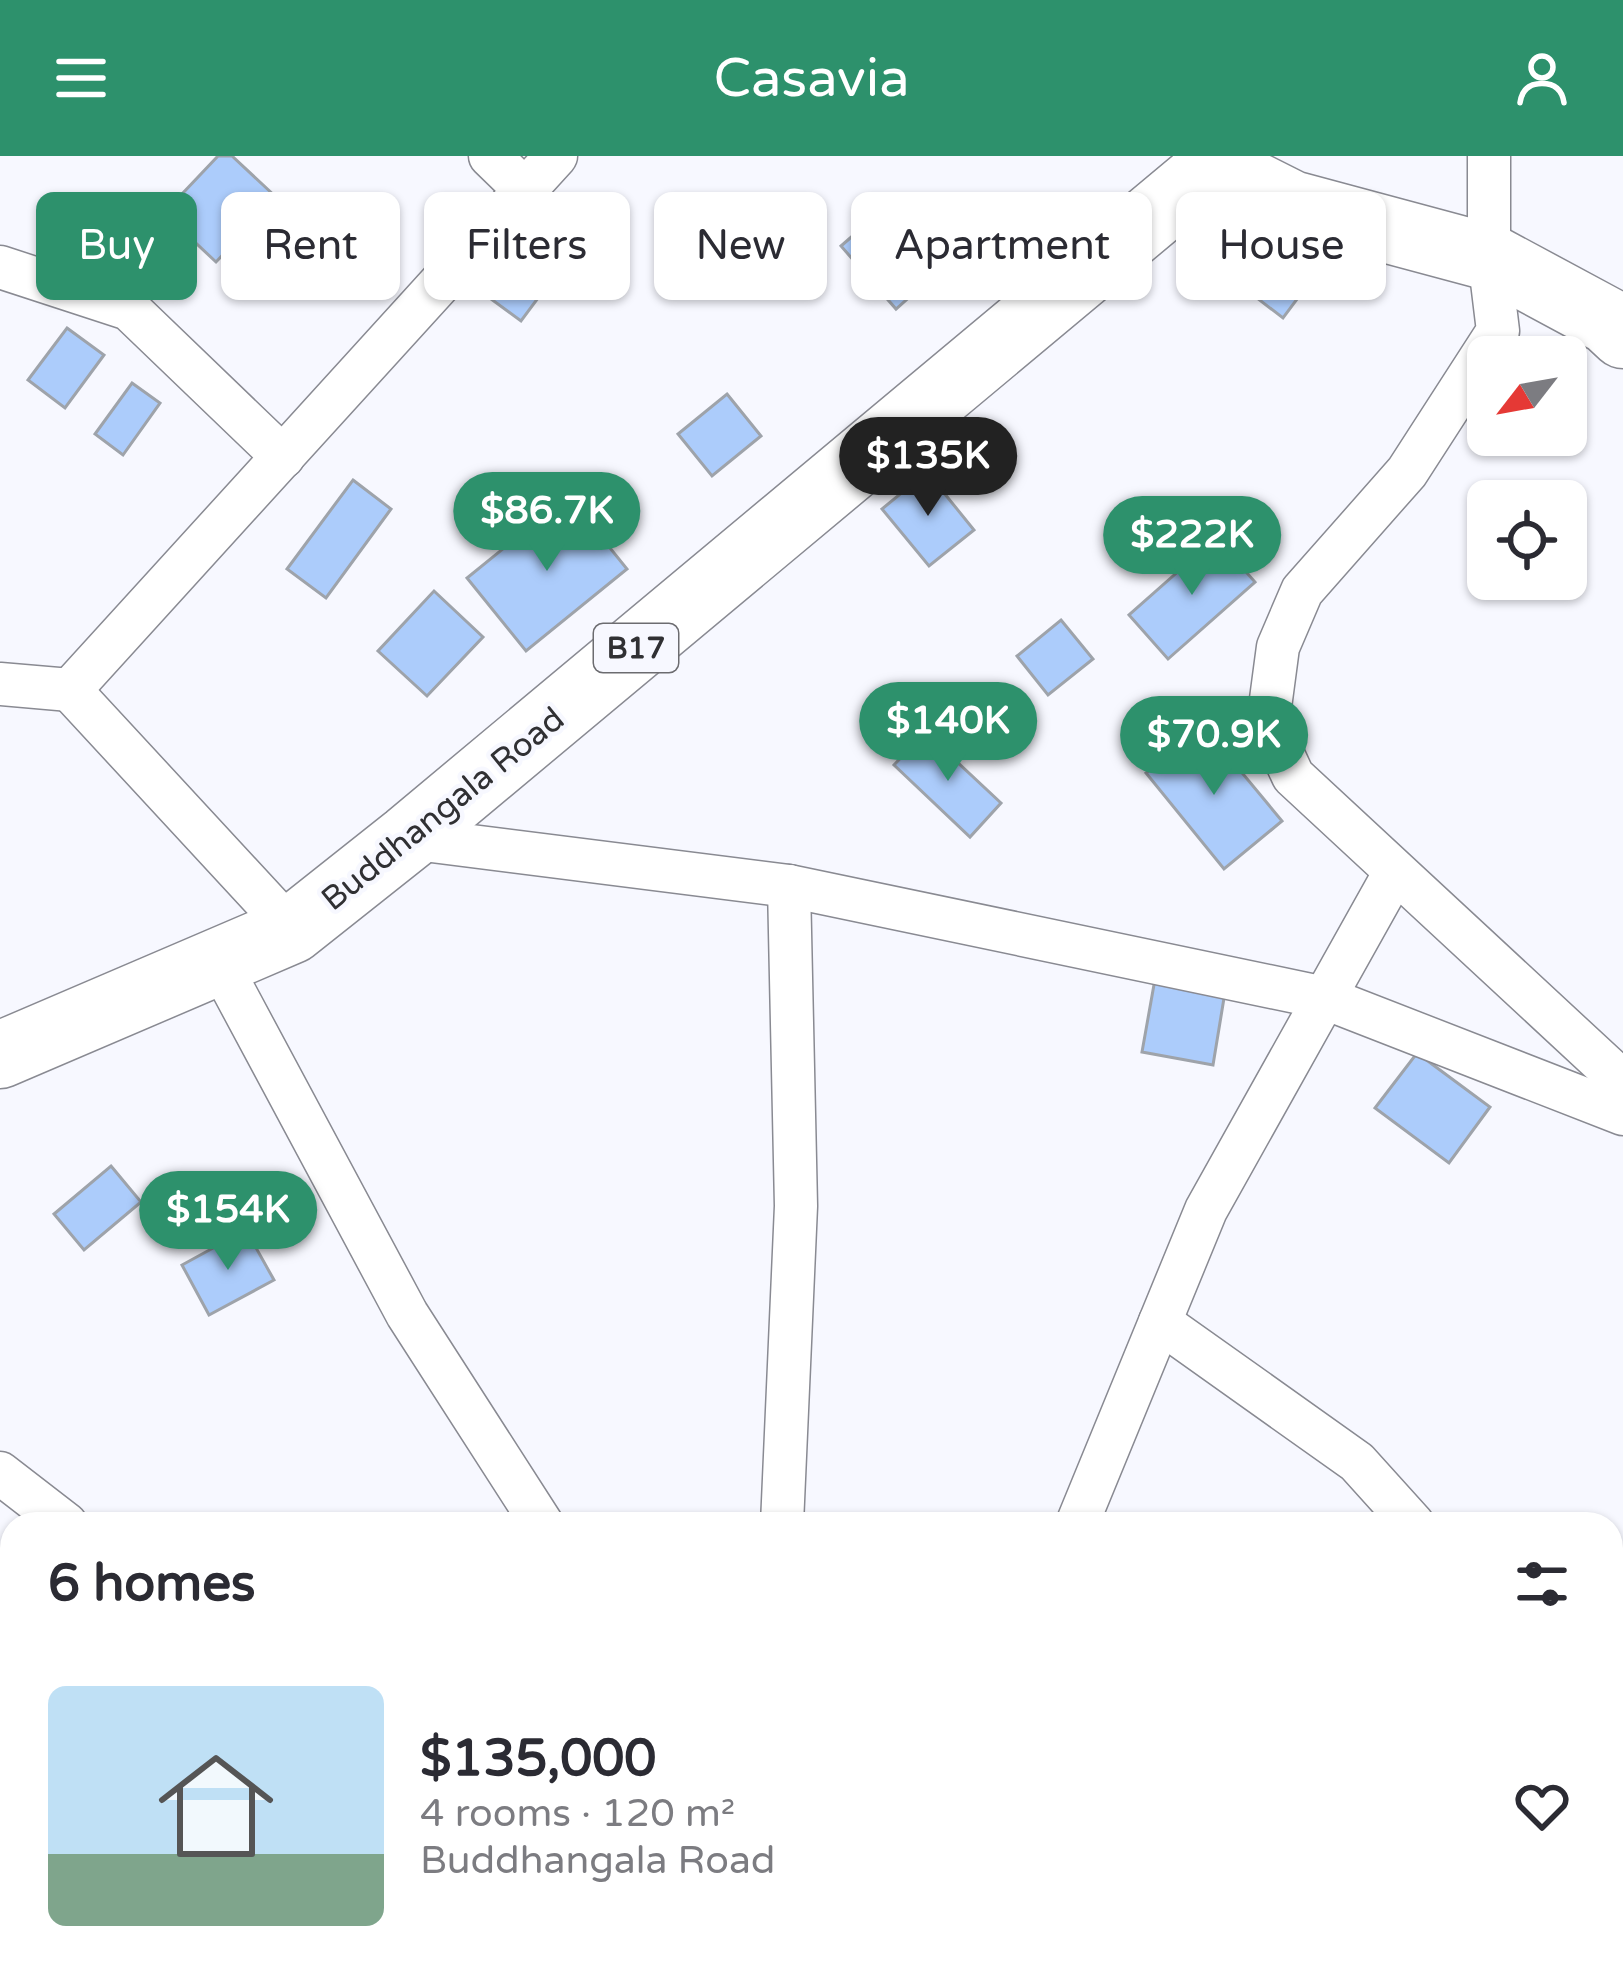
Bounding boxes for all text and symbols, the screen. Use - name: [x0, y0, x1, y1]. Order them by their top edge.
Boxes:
- icon: menu: [48, 45, 114, 111]
- icon: person: [1509, 45, 1575, 111]
- text: Casavia: [713, 46, 910, 111]
- chip: Buy: [36, 192, 197, 300]
- chip: Rent: [221, 192, 400, 300]
- chip: Filters: [424, 192, 630, 300]
- chip: New: [654, 192, 827, 300]
- chip: Apartment: [851, 192, 1152, 300]
- chip: House: [1176, 192, 1386, 300]
- north arrow: [1467, 336, 1587, 456]
- map controls: [1467, 336, 1587, 600]
- pin: $135K: [844, 417, 1012, 519]
- text: $135K: [866, 432, 990, 479]
- pin: $86.7K: [449, 472, 645, 574]
- button: locate: [1467, 480, 1587, 600]
- text: $86.7K: [480, 487, 614, 534]
- pin: $222K: [1108, 496, 1276, 598]
- text: $222K: [1130, 511, 1254, 558]
- road number: B17: [594, 624, 678, 672]
- pin: $140K: [864, 682, 1032, 784]
- pin: $70.9K: [1116, 696, 1312, 798]
- text: $140K: [886, 697, 1010, 744]
- street label: Buddhangala Road: [314, 699, 572, 919]
- text: $70.9K: [1147, 711, 1281, 758]
- pin: $154K: [144, 1171, 312, 1273]
- text: $154K: [166, 1186, 290, 1233]
- icon: filters: [1509, 1551, 1575, 1617]
- text: 6 homes: [48, 1553, 256, 1615]
- text: $135,000: [420, 1728, 656, 1790]
- icon: home: [144, 1734, 288, 1878]
- icon: heart: [1509, 1773, 1575, 1839]
- text: 4 rooms · 120 m²: [420, 1790, 735, 1837]
- text: Buddhangala Road: [420, 1837, 775, 1884]

